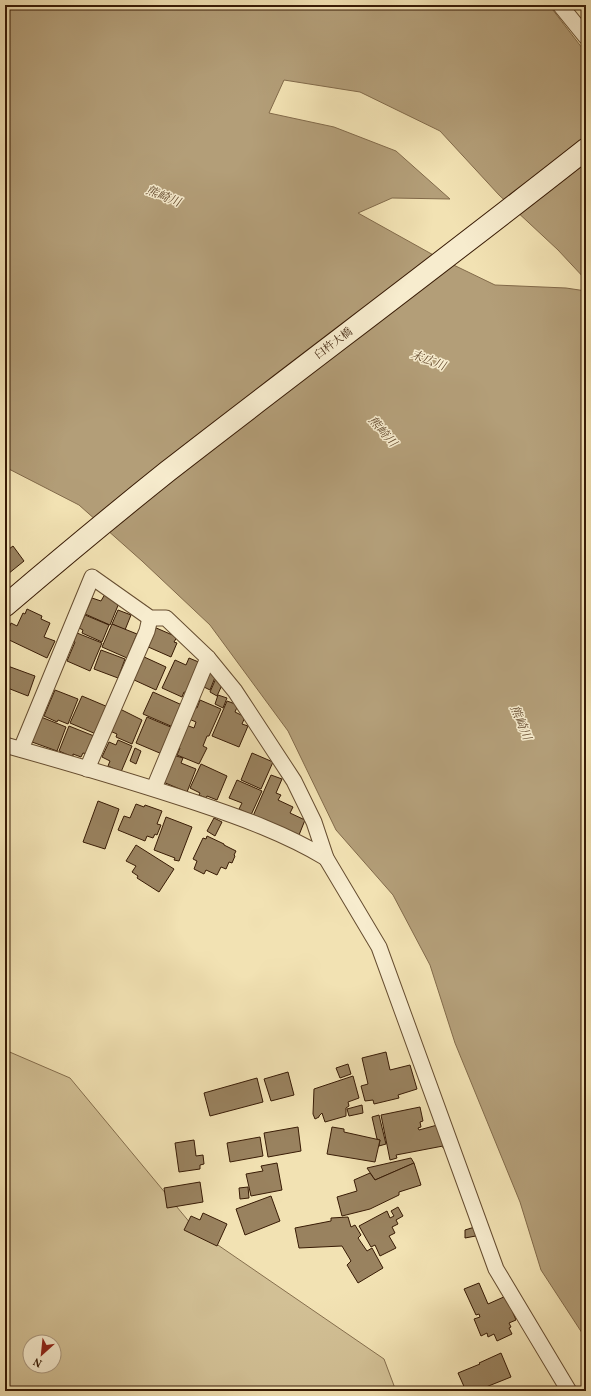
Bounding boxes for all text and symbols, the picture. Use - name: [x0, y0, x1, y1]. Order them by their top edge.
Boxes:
- water label: 熊崎川: [143, 183, 185, 212]
- street label: 臼杵大橋: [312, 325, 356, 363]
- water label: 末広川: [408, 347, 450, 376]
- water label: 熊崎川: [364, 413, 401, 452]
- water label: 熊崎川: [506, 703, 535, 745]
- north arrow: [22, 1334, 62, 1374]
- text: N: [31, 1353, 45, 1370]

